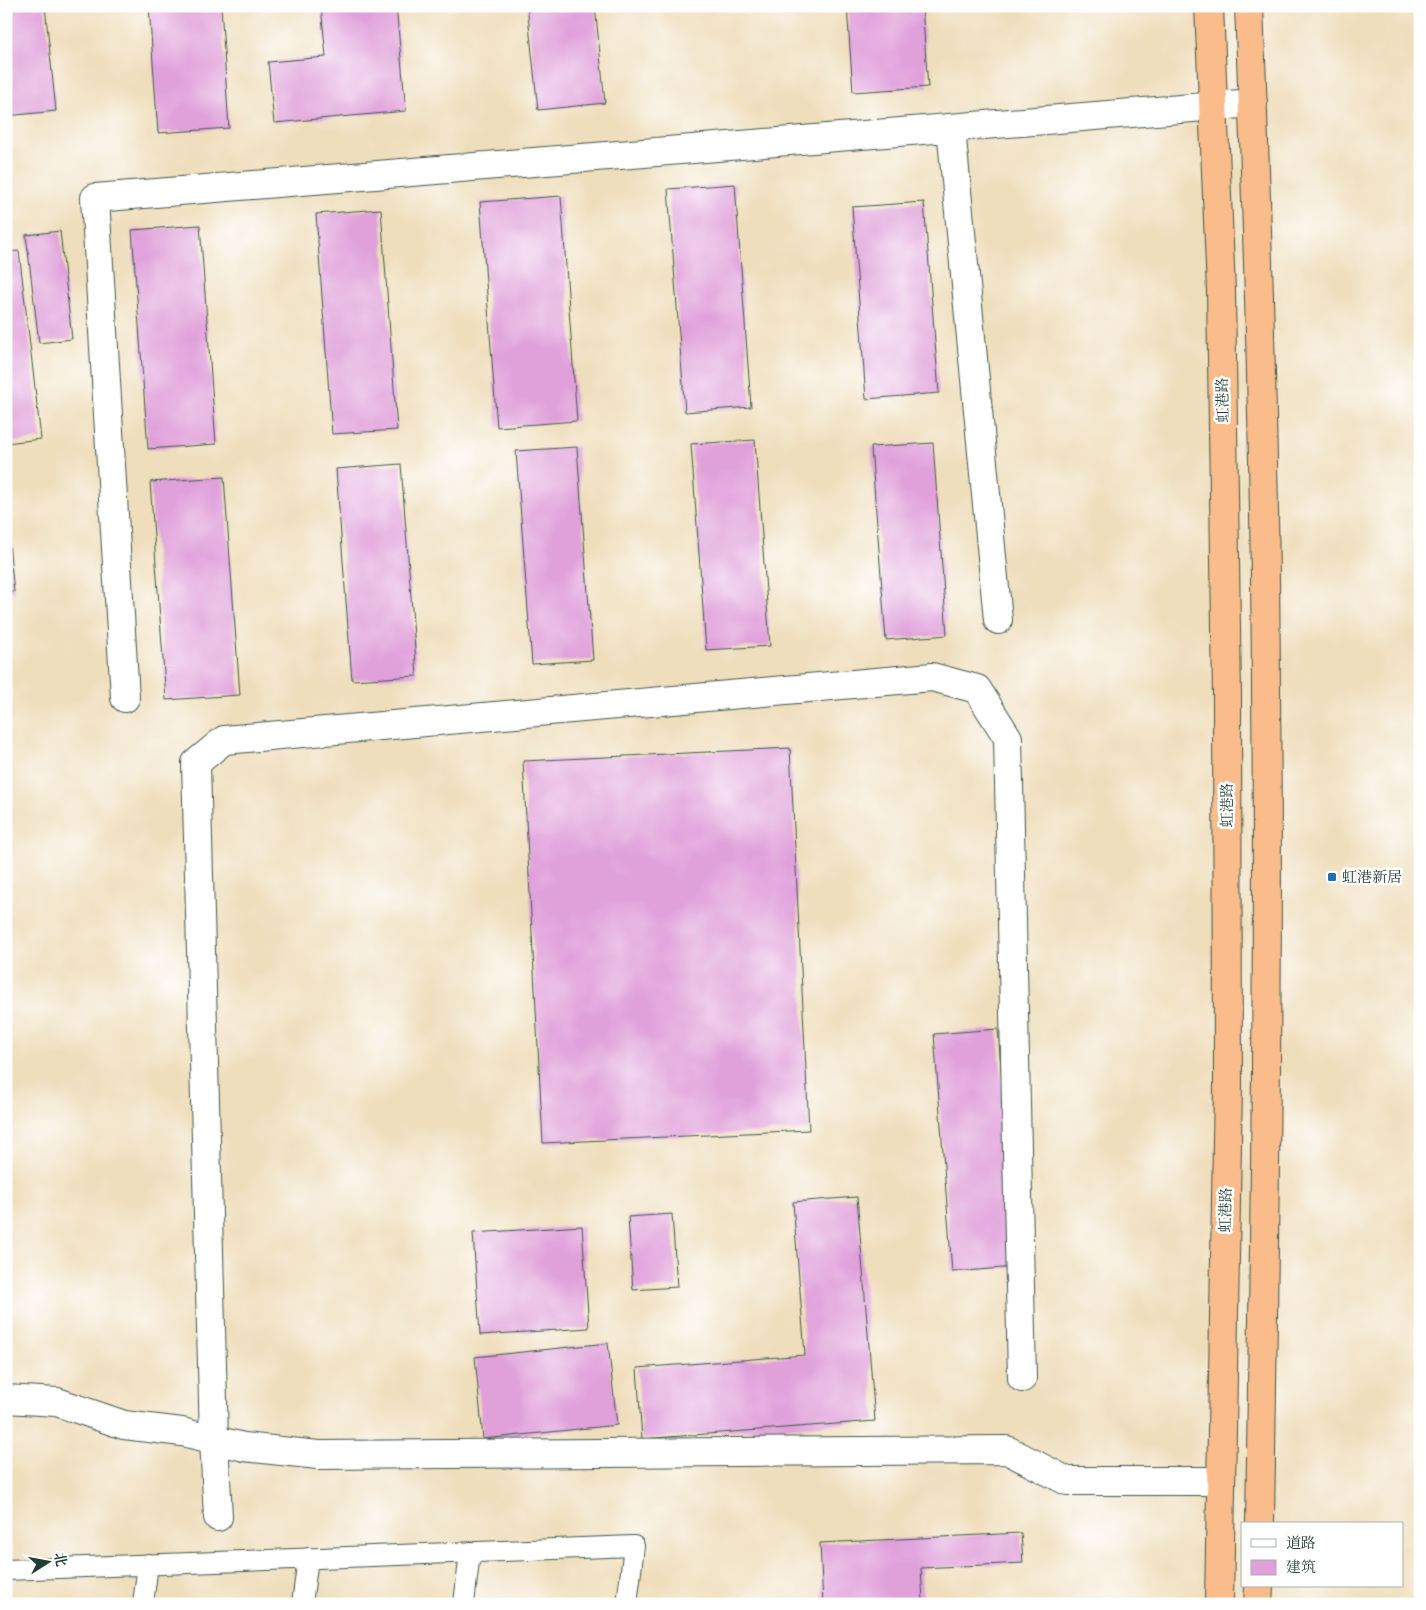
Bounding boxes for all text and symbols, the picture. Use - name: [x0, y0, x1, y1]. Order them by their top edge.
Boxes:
- street label: 虹港路: [1213, 377, 1233, 423]
- street label: 虹港路: [1218, 782, 1237, 828]
- place label: 虹港新居: [1342, 868, 1402, 887]
- marker: 虹港新居: [1326, 871, 1338, 883]
- street label: 虹港路: [1216, 1187, 1236, 1233]
- legend: [1241, 1522, 1404, 1588]
- text: 道路: [1286, 1534, 1316, 1553]
- north arrow: [22, 1538, 72, 1588]
- text: 北: [51, 1551, 70, 1568]
- text: 建筑: [1286, 1558, 1316, 1577]

